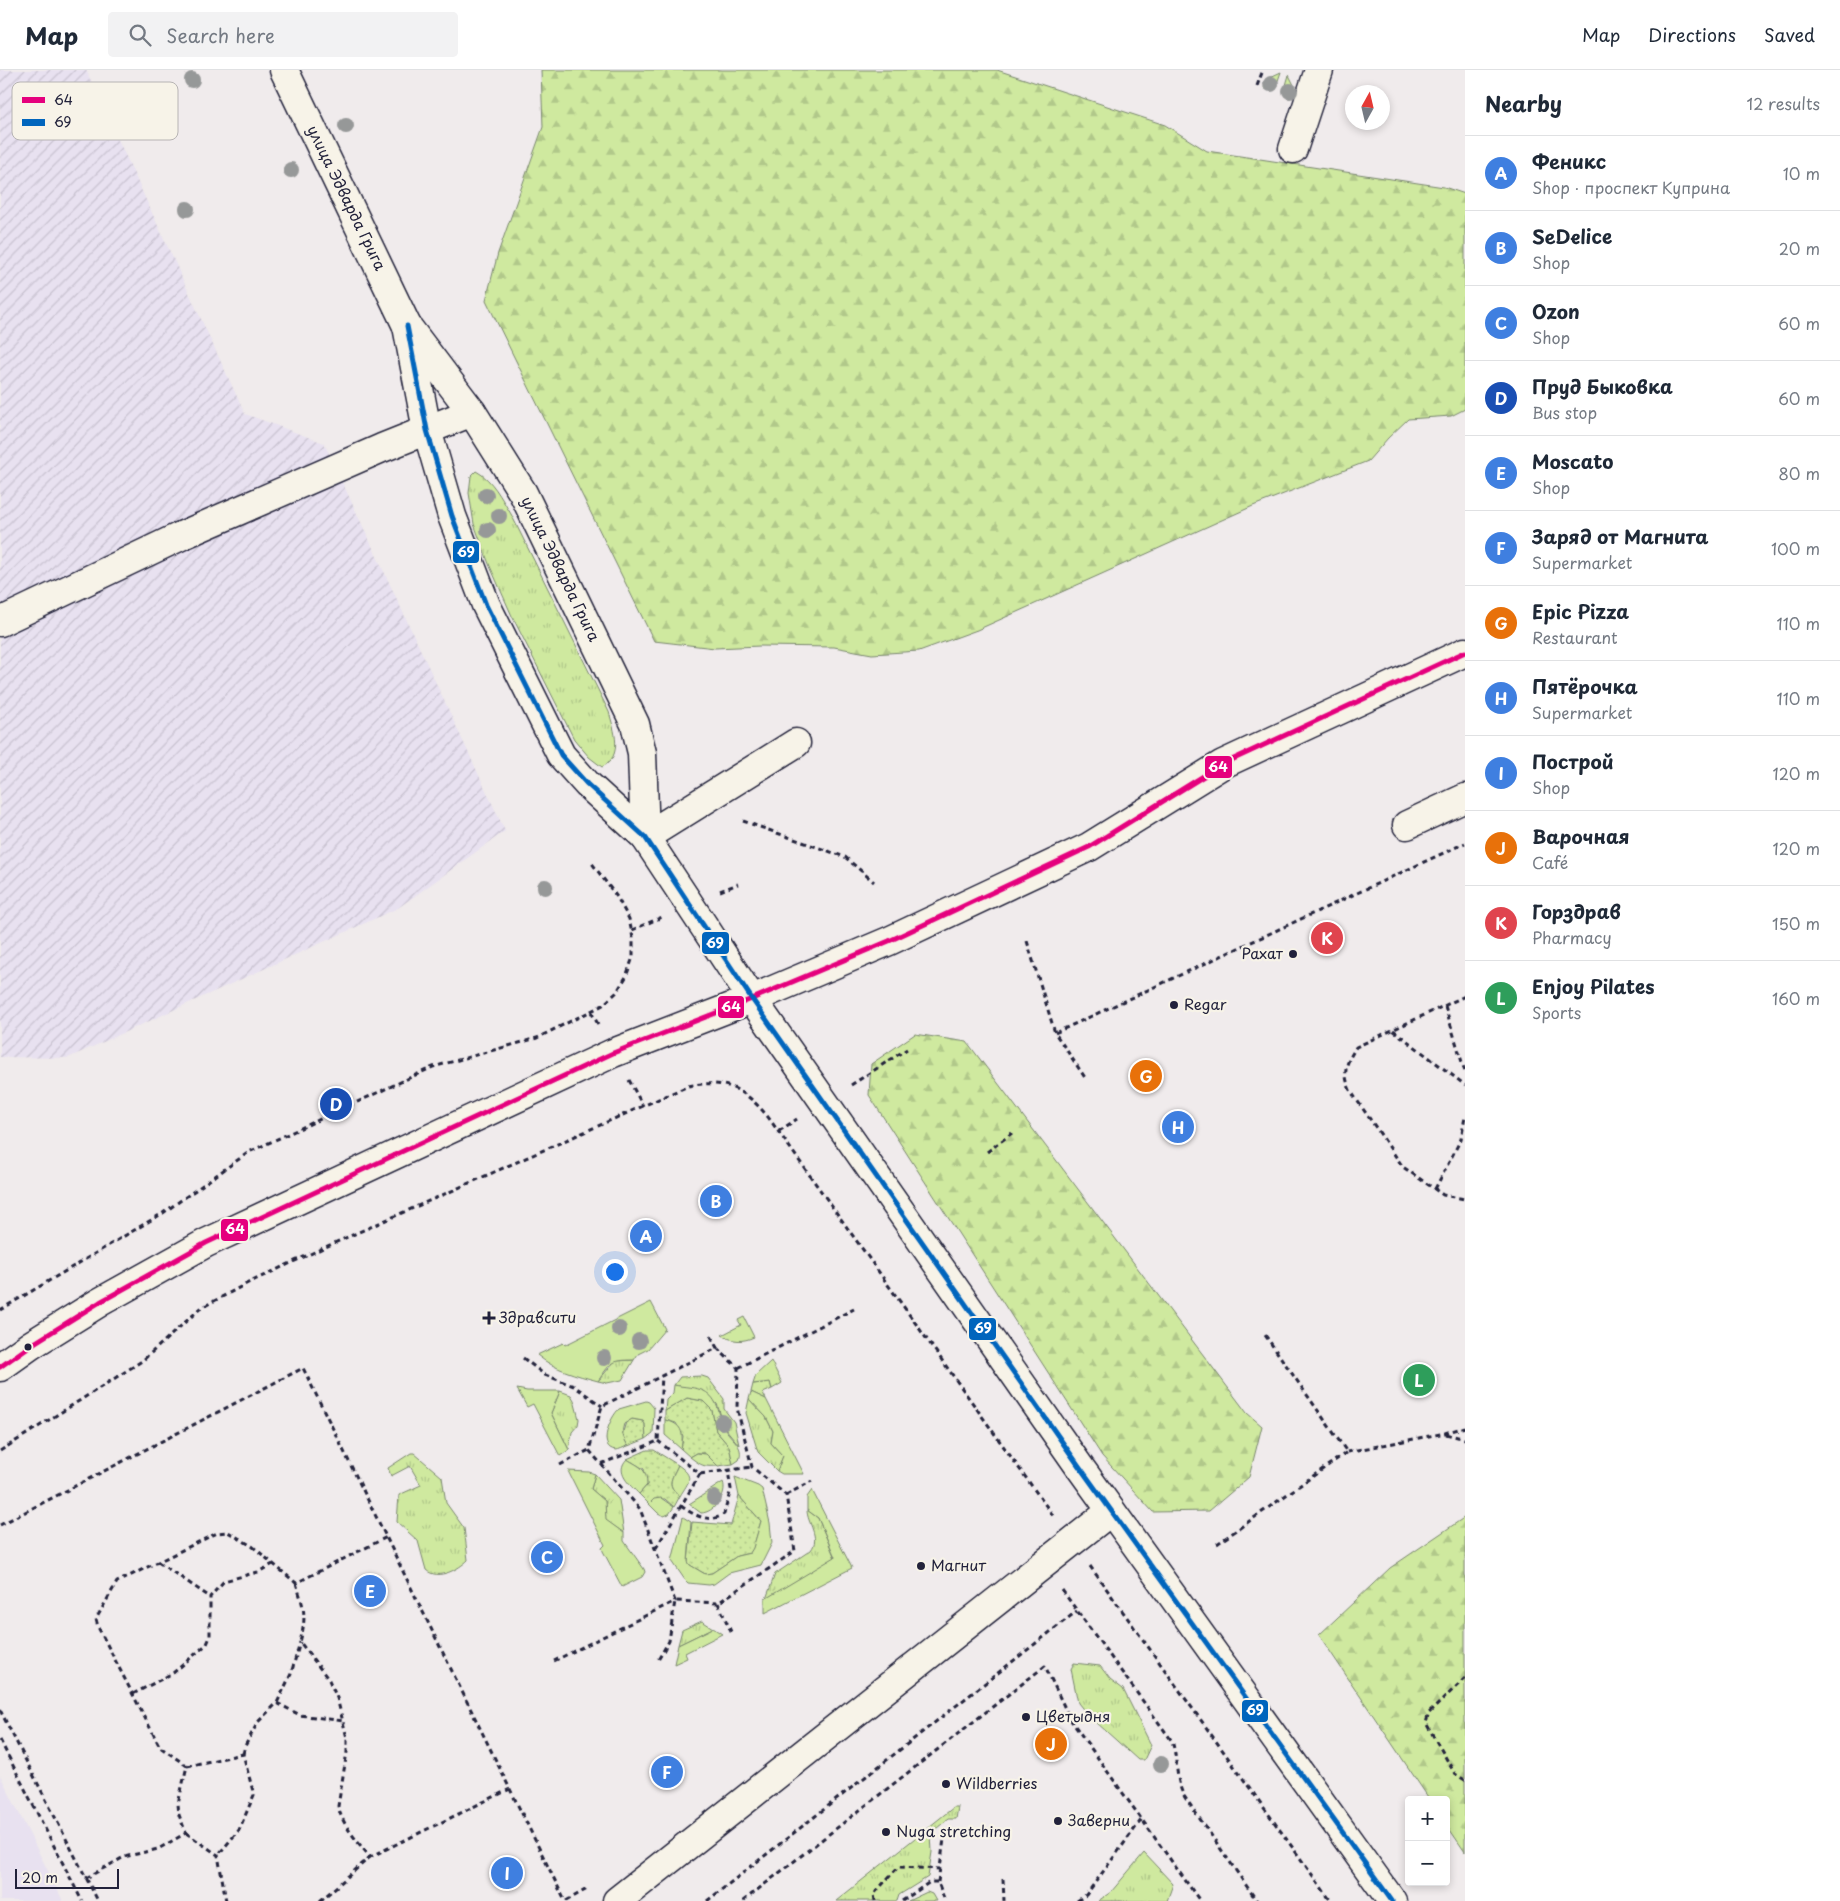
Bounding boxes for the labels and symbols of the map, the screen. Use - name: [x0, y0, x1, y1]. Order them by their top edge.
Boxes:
- legend: [12, 82, 178, 140]
- north arrow: [1345, 85, 1390, 130]
- text: 64: [54, 89, 73, 110]
- text: 69: [54, 111, 72, 132]
- street label: улица Эдварда Грига: [302, 121, 393, 274]
- street label: улица Эдварда Грига: [516, 492, 607, 645]
- line badge: 69: [452, 540, 480, 564]
- text: 69: [457, 541, 475, 562]
- line badge: 64: [1204, 755, 1233, 779]
- text: 64: [1208, 756, 1228, 777]
- pin: K: [1311, 919, 1343, 957]
- line badge: 69: [701, 931, 730, 955]
- text: 69: [706, 932, 724, 953]
- place label: Рахат: [1242, 941, 1284, 964]
- marker: Рахат: [1287, 948, 1299, 960]
- place label: Regar: [1184, 992, 1227, 1015]
- line badge: 64: [717, 995, 745, 1019]
- text: 64: [721, 996, 741, 1017]
- marker: Regar: [1168, 999, 1180, 1011]
- pin: G: [1130, 1057, 1162, 1095]
- pin: D: [320, 1085, 352, 1123]
- pin: H: [1162, 1108, 1194, 1146]
- pin: B: [700, 1182, 732, 1220]
- pin: A: [630, 1217, 662, 1255]
- line badge: 64: [220, 1218, 249, 1242]
- text: 64: [225, 1218, 245, 1239]
- your location: [602, 1259, 628, 1285]
- place label: Здравсити: [498, 1305, 576, 1328]
- marker: Здравсити: [483, 1312, 495, 1324]
- line badge: 69: [968, 1317, 997, 1341]
- text: 69: [974, 1317, 992, 1338]
- unlabelled marker: [23, 1342, 33, 1352]
- pin: L: [1403, 1361, 1435, 1399]
- pin: C: [531, 1538, 563, 1576]
- place label: Магнит: [931, 1553, 986, 1576]
- marker: Магнит: [915, 1560, 927, 1572]
- pin: E: [354, 1572, 386, 1610]
- line badge: 69: [1241, 1699, 1269, 1723]
- text: 69: [1246, 1699, 1264, 1720]
- place label: Цветыдня: [1036, 1704, 1110, 1727]
- marker: Цветыдня: [1020, 1711, 1032, 1723]
- pin: J: [1035, 1725, 1067, 1763]
- pin: F: [651, 1753, 683, 1791]
- place label: Wildberries: [956, 1771, 1038, 1794]
- marker: Wildberries: [940, 1778, 952, 1790]
- place label: Заверни: [1068, 1808, 1130, 1831]
- marker: Заверни: [1052, 1815, 1064, 1827]
- place label: Nuga stretching: [896, 1819, 1011, 1842]
- marker: Nuga stretching: [880, 1826, 892, 1838]
- pin: I: [491, 1854, 523, 1892]
- scale bar: [15, 1866, 119, 1889]

